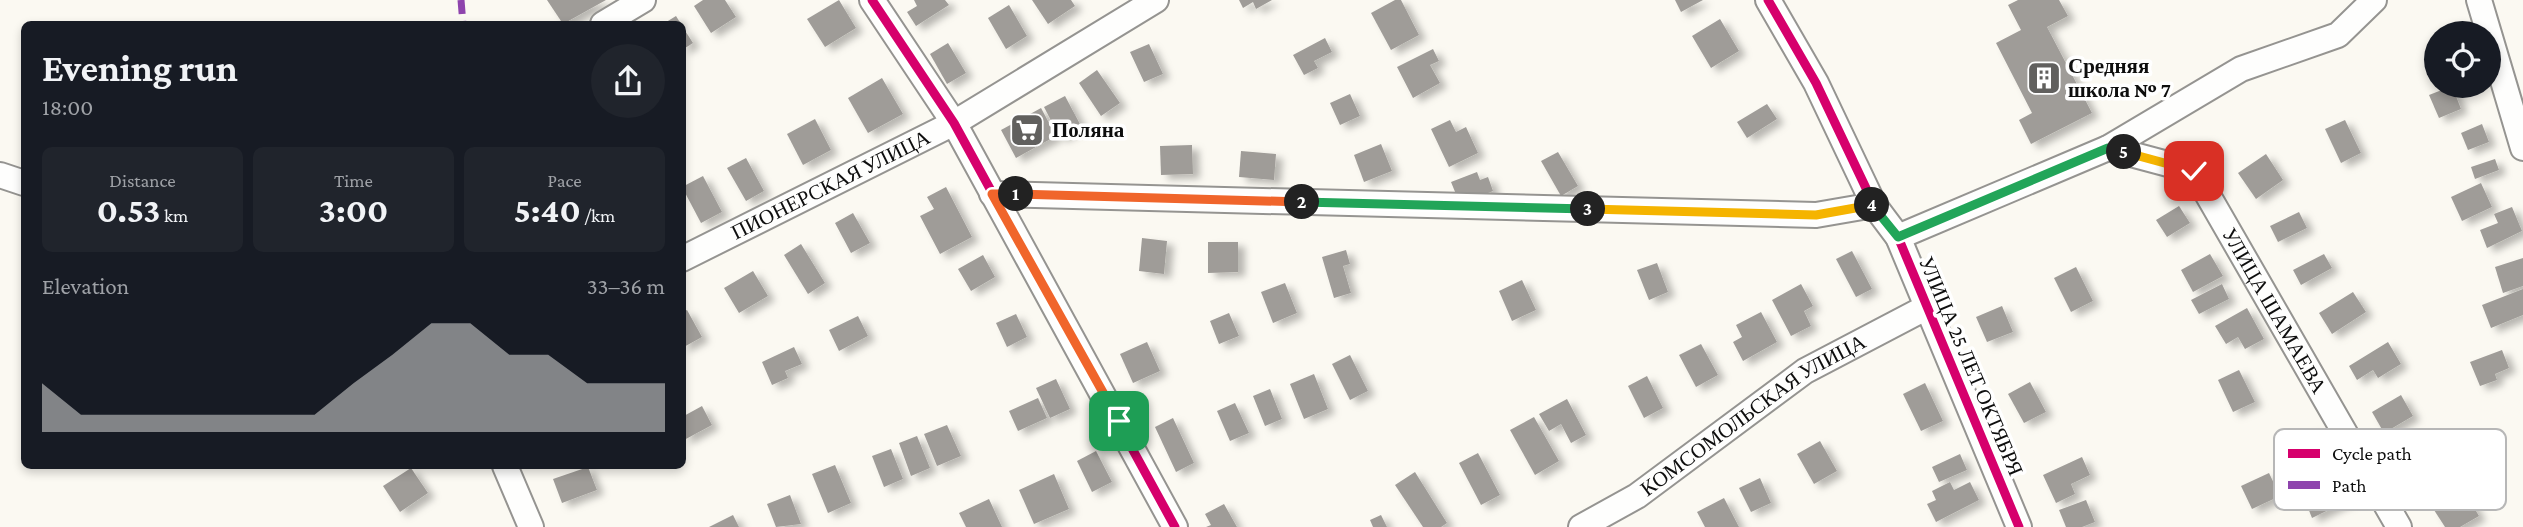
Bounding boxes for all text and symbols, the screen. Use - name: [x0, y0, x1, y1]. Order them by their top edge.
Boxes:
- map controls: [2424, 21, 2501, 98]
- button: locate: [2424, 21, 2501, 98]
- button: share: [591, 44, 665, 118]
- text: Evening run: [42, 47, 238, 89]
- place label: Средняя школа № 7: [2068, 54, 2171, 102]
- building icon: Средняя школа № 7: [2025, 59, 2063, 97]
- text: 18:00: [42, 94, 93, 120]
- supermarket icon: Поляна: [1008, 111, 1046, 149]
- place label: Поляна: [1052, 118, 1125, 142]
- street label: ПИОНЕРСКАЯ УЛИЦА: [727, 125, 934, 244]
- pin: 5: [2106, 134, 2142, 170]
- text: 5: [2119, 141, 2128, 162]
- pin: [2164, 141, 2224, 201]
- icon: check: [2175, 152, 2213, 190]
- text: Distance: [109, 170, 176, 191]
- text: Time: [334, 170, 373, 191]
- text: Pace: [547, 170, 582, 191]
- pin: 1: [998, 176, 1034, 212]
- text: 1: [1012, 183, 1019, 204]
- pin: 2: [1284, 184, 1320, 220]
- pin: 4: [1854, 188, 1890, 222]
- text: 0.53: [97, 191, 160, 230]
- text: 3:00: [319, 191, 388, 230]
- text: 5:40: [514, 191, 581, 230]
- text: 2: [1297, 191, 1306, 212]
- pin: 3: [1570, 192, 1606, 227]
- text: 4: [1866, 194, 1877, 215]
- text: 3: [1583, 198, 1592, 219]
- text: km: [160, 205, 188, 226]
- text: /km: [581, 205, 615, 226]
- street label: УЛИЦА ШАМАЕВА: [2217, 223, 2332, 398]
- street label: УЛИЦА 25 ЛЕТ ОКТЯБРЯ: [1914, 253, 2028, 479]
- text: Elevation: [42, 273, 129, 299]
- text: 33–36 m: [587, 273, 665, 299]
- street label: КОМСОМОЛЬСКАЯ УЛИЦА: [1636, 329, 1871, 501]
- pin: [1089, 391, 1149, 451]
- icon: arrive: [1100, 402, 1138, 440]
- legend: [2274, 429, 2506, 510]
- text: Cycle path: [2332, 443, 2412, 464]
- text: Path: [2332, 475, 2367, 496]

